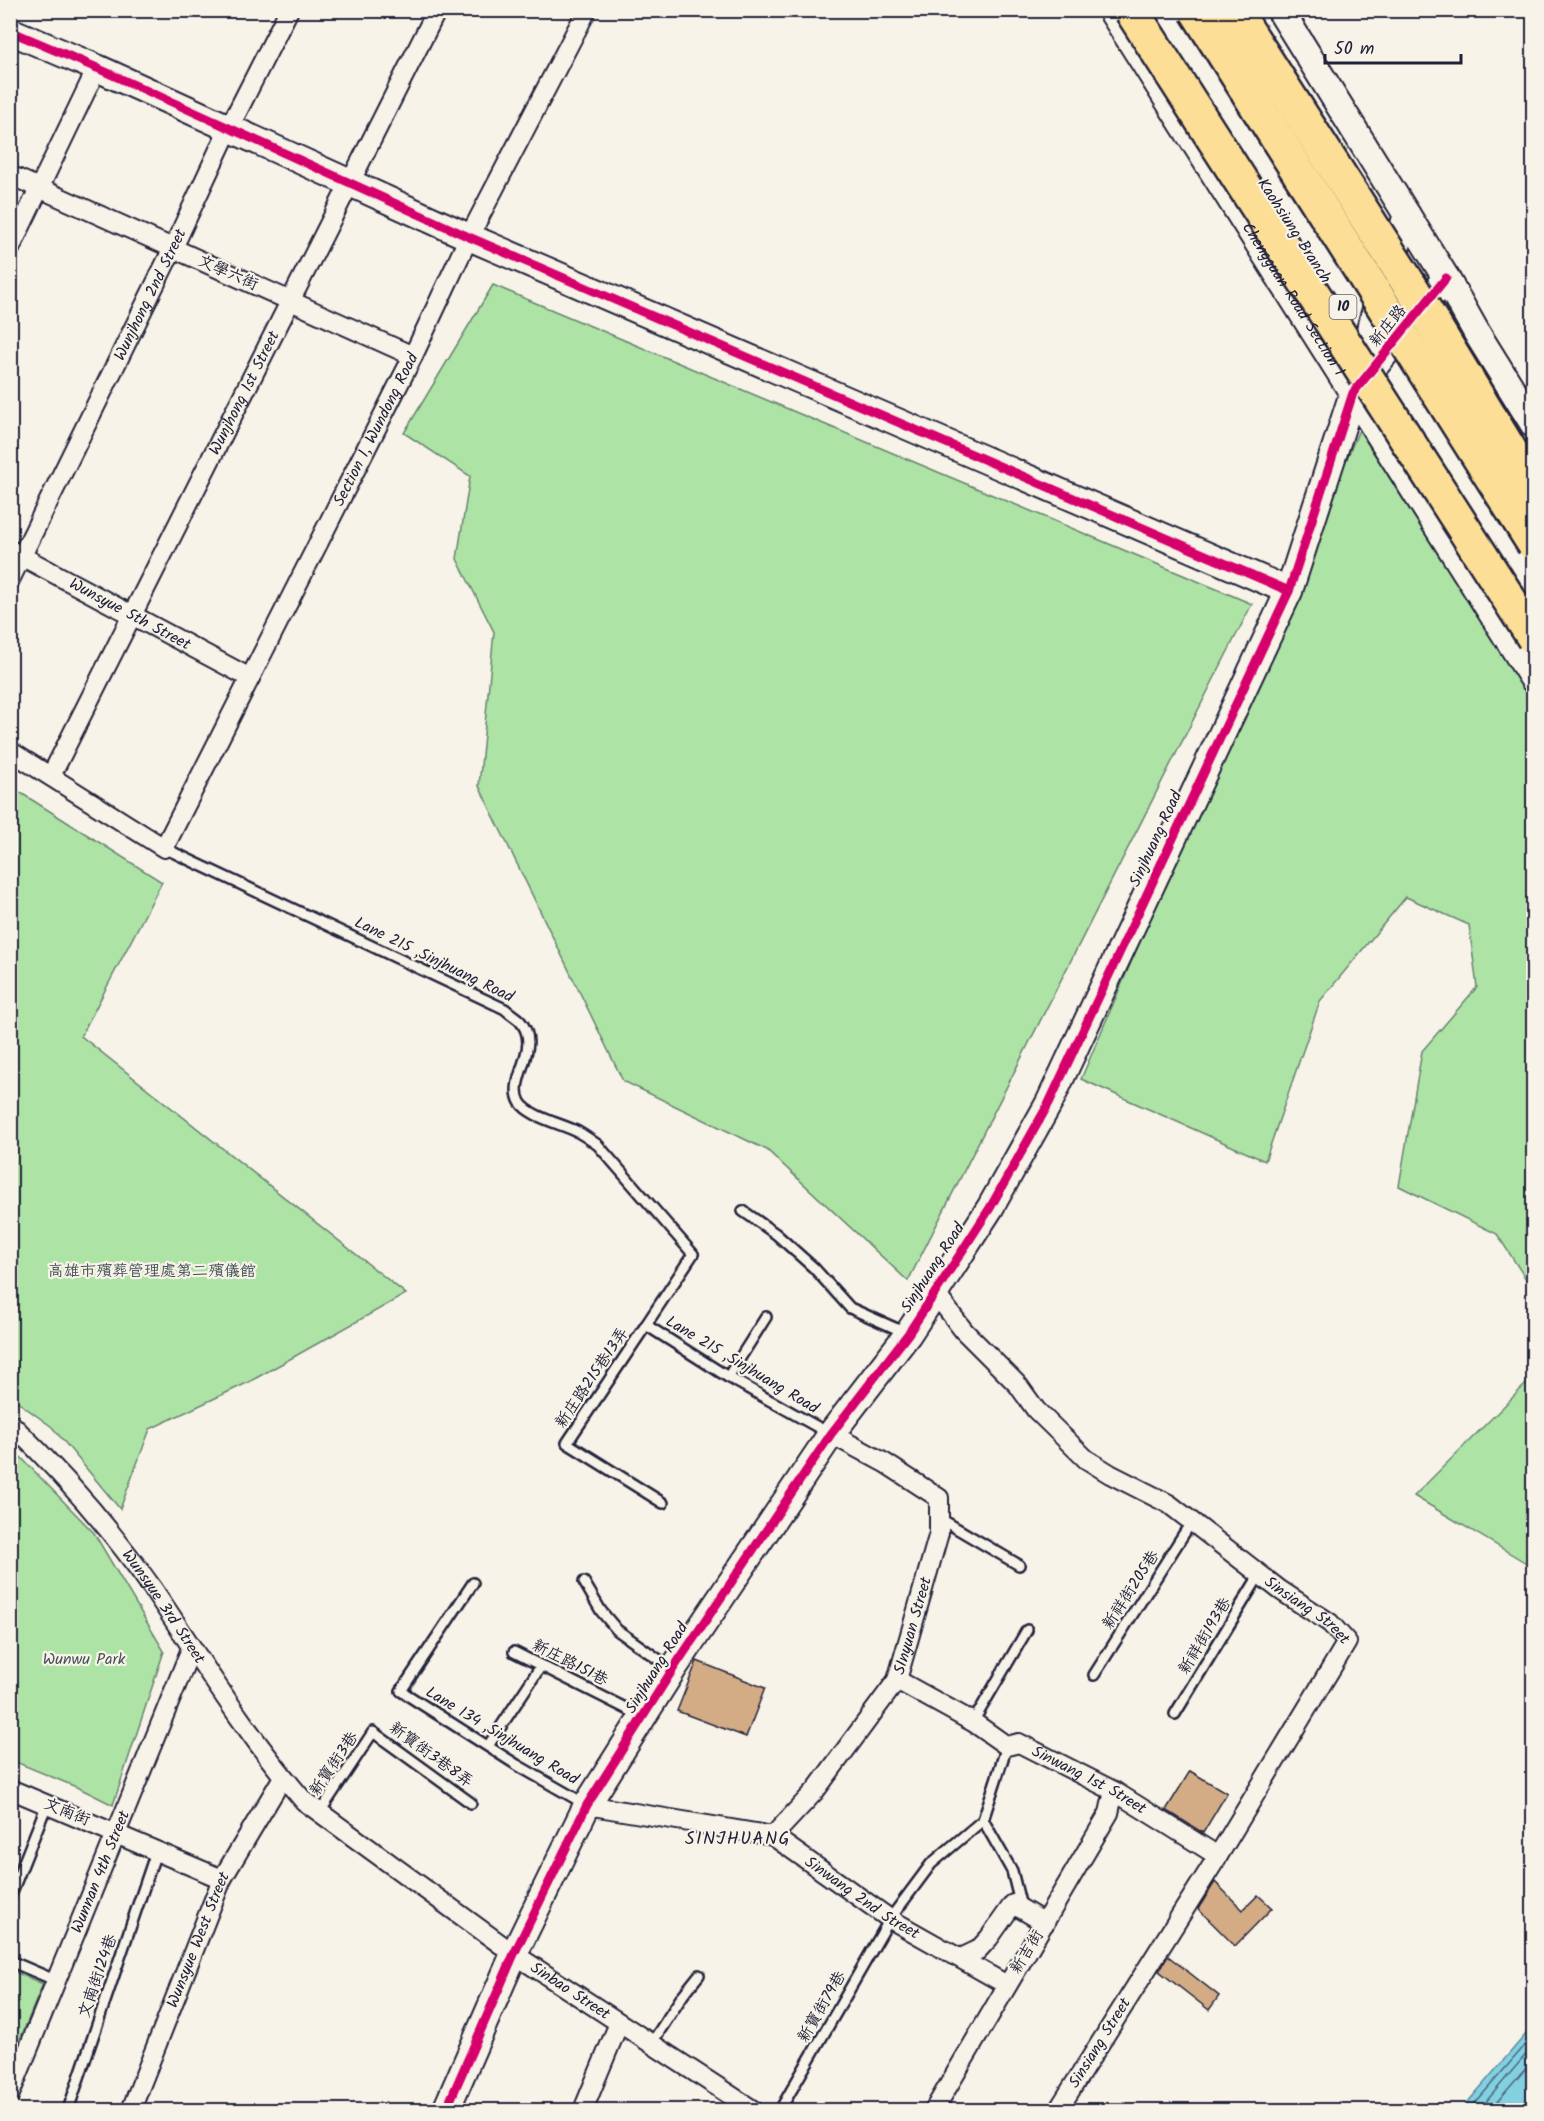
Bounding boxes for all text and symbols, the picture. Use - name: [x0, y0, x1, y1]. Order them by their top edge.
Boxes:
- scale bar: [1325, 27, 1462, 65]
- text: 50 m: [1334, 35, 1374, 64]
- street label: Kaohsiung Branch: [1251, 174, 1337, 288]
- street label: Chengguan Road Section 1: [1236, 217, 1352, 381]
- street label: Wunjhong 2nd Street: [107, 224, 193, 365]
- street label: 文學六街: [194, 249, 262, 297]
- road number: 10: [1330, 295, 1356, 319]
- street label: 新庄路: [1363, 299, 1413, 353]
- street label: Wunjhong 1st Street: [202, 326, 286, 459]
- street label: Section 1, Wundong Road: [327, 348, 426, 510]
- street label: Wunsyue 5th Street: [65, 571, 196, 657]
- street label: Sinjhuang Road: [1123, 786, 1190, 891]
- street label: Lane 215 ,Sinjhuang Road: [350, 910, 519, 1010]
- street label: Sinjhuang Road: [894, 1217, 972, 1318]
- park label: 高雄市殯葬管理處第二殯儀館: [48, 1259, 256, 1284]
- street label: Lane 215 ,Sinjhuang Road: [661, 1309, 824, 1421]
- street label: 新庄路215巷13弄: [549, 1322, 635, 1434]
- street label: Wunsyue 3rd Street: [116, 1544, 212, 1669]
- street label: 新祥街205巷: [1096, 1545, 1166, 1635]
- street label: Sinsiang Street: [1259, 1570, 1357, 1651]
- street label: SInyuan Street: [887, 1573, 939, 1677]
- street label: 新祥街193巷: [1172, 1593, 1238, 1679]
- street label: Sinjhuang Road: [619, 1617, 696, 1718]
- street label: 新庄路151巷: [528, 1633, 612, 1693]
- park label: Wunwu Park: [43, 1647, 126, 1672]
- street label: Lane 134 ,Sinjhuang Road: [421, 1680, 584, 1792]
- street label: 新寶街3巷8弄: [384, 1716, 478, 1794]
- street label: 新寶街3巷: [303, 1727, 365, 1801]
- street label: Sinwang 1st Street: [1027, 1739, 1152, 1821]
- street label: 文南街: [40, 1791, 94, 1833]
- street label: Wunnan 4th Street: [64, 1806, 137, 1937]
- district label: SINJHUANG: [685, 1825, 791, 1854]
- street label: Sinwang 2nd Street: [799, 1850, 925, 1946]
- street label: Wunsyue West Street: [160, 1866, 237, 2011]
- street label: 新吉街: [1004, 1925, 1050, 1979]
- street label: 文南街124巷: [72, 1931, 124, 2021]
- street label: Sinbao Street: [525, 1955, 616, 2027]
- street label: 新寶街79巷: [791, 1966, 853, 2048]
- street label: Sinsiang Street: [1062, 1992, 1138, 2093]

